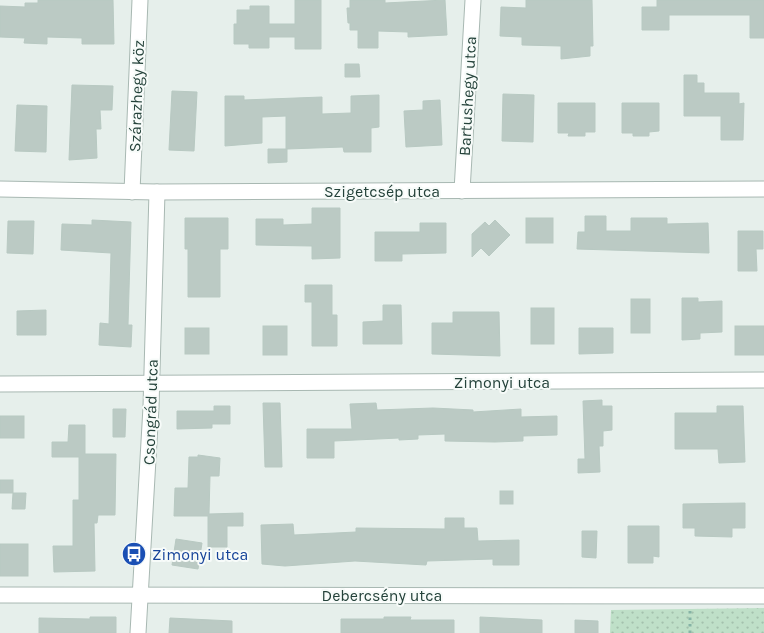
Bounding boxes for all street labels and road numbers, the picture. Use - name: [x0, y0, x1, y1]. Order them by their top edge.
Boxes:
- street label: Bartushegy utca: [455, 36, 480, 156]
- street label: Szárazhegy köz: [125, 40, 148, 152]
- street label: Szigetcsép utca: [324, 182, 440, 201]
- street label: Csongrád utca: [139, 359, 162, 465]
- street label: Zimonyi utca: [454, 373, 550, 392]
- street label: Debercsény utca: [322, 586, 442, 605]

